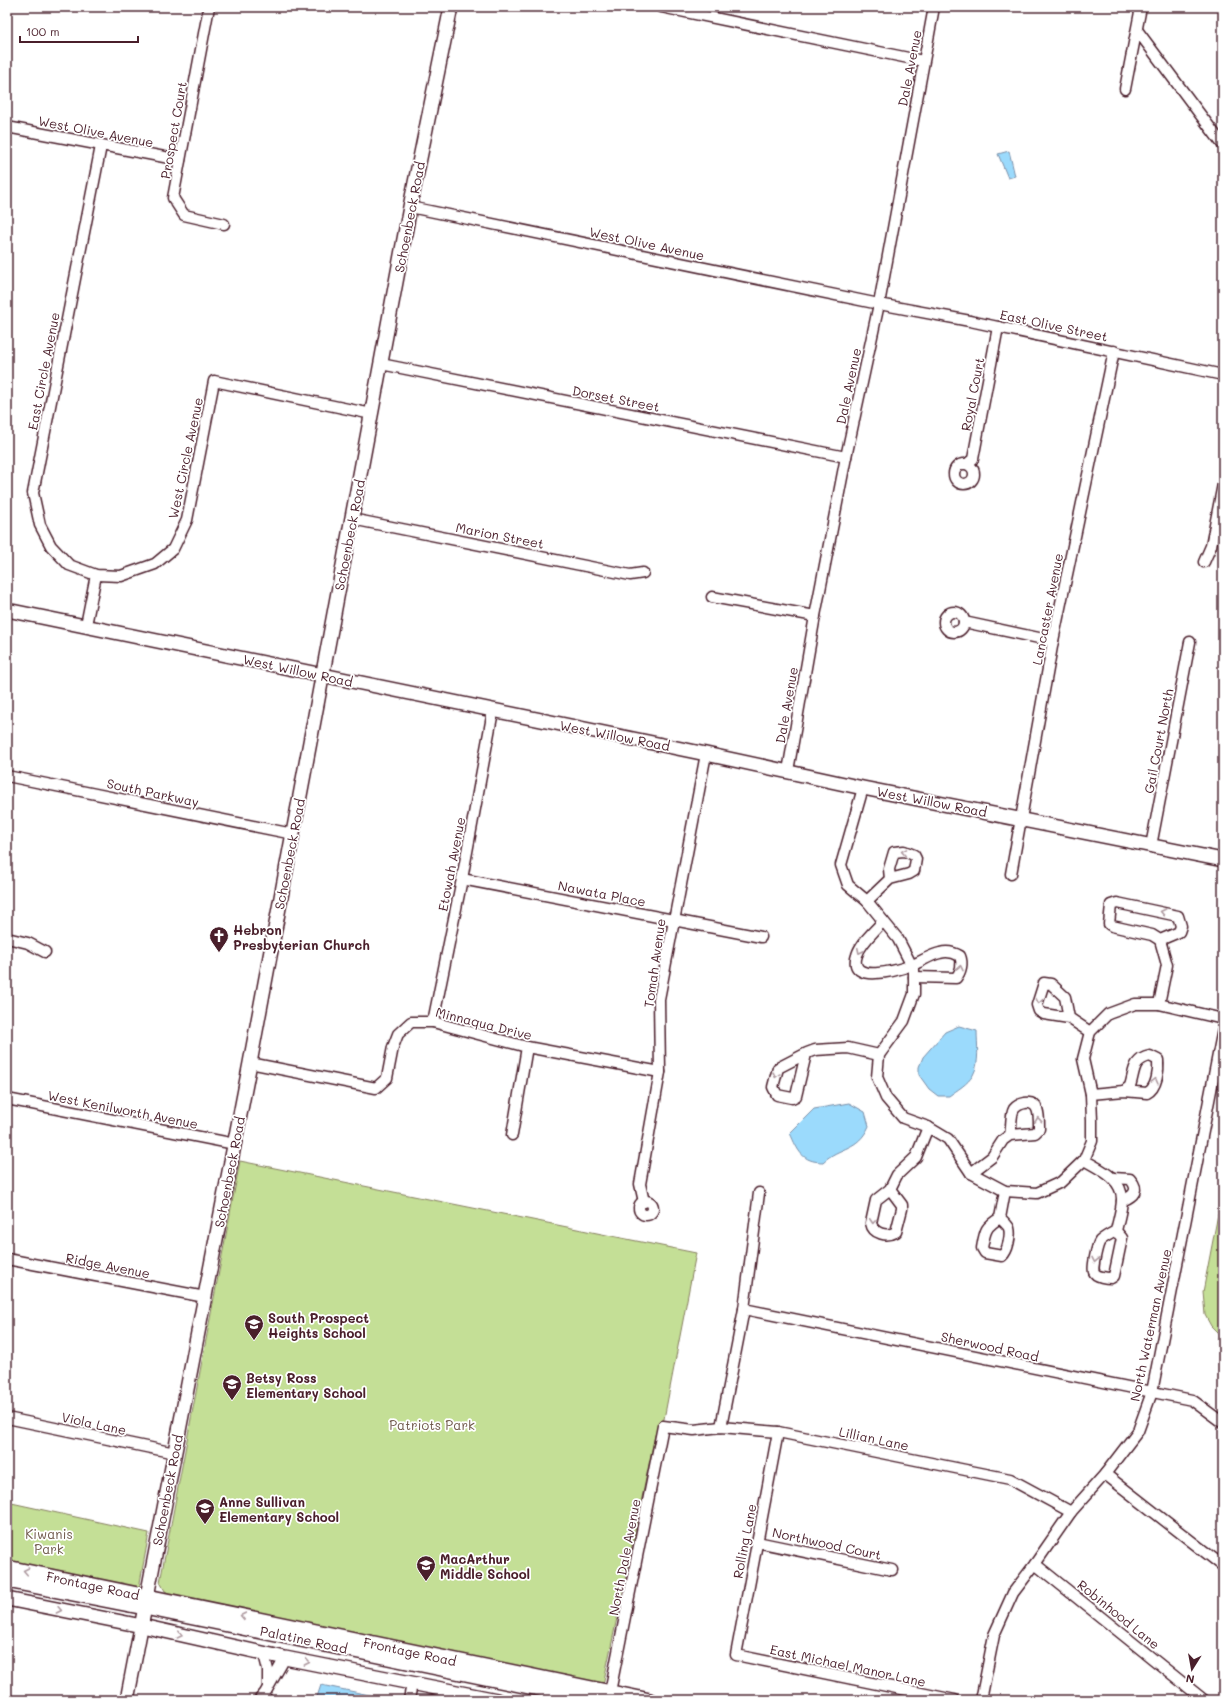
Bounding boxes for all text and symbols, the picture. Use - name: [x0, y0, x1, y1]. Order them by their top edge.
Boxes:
- scale bar: [20, 18, 138, 44]
- text: 100 m: [26, 23, 60, 39]
- street label: Dale Avenue: [893, 28, 925, 108]
- street label: Prospect Court: [156, 80, 190, 180]
- street label: West Olive Avenue: [37, 111, 155, 151]
- street label: Schoenbeck Road: [390, 160, 428, 274]
- street label: West Olive Avenue: [588, 222, 706, 264]
- street label: East Olive Street: [999, 305, 1110, 345]
- street label: East Circle Avenue: [23, 311, 63, 431]
- street label: Dale Avenue: [832, 346, 864, 426]
- street label: Royal Court: [957, 355, 988, 432]
- street label: Dorset Street: [571, 381, 661, 415]
- street label: West Circle Avenue: [164, 396, 206, 520]
- street label: Schoenbeck Road: [330, 478, 368, 592]
- street label: Marion Street: [454, 518, 546, 552]
- street label: Lancaster Avenue: [1028, 552, 1066, 666]
- street label: West Willow Road: [241, 650, 355, 690]
- street label: Dale Avenue: [771, 665, 801, 745]
- street label: Gail Court North: [1139, 687, 1177, 795]
- street label: West Willow Road: [558, 716, 672, 754]
- street label: South Parkway: [105, 774, 201, 810]
- street label: West Willow Road: [875, 782, 989, 820]
- street label: Schoenbeck Road: [270, 797, 308, 911]
- street label: Etowah Avenue: [434, 815, 468, 913]
- one-way arrow: [901, 848, 907, 857]
- street label: Nawata Place: [557, 876, 647, 910]
- one-way arrow: [1160, 909, 1166, 917]
- street label: Tomah Avenue: [639, 917, 669, 1009]
- place label: Hebron Presbyterian Church: [233, 921, 370, 954]
- church icon: Hebron Presbyterian Church: [208, 925, 230, 953]
- one-way arrow: [857, 947, 865, 955]
- one-way arrow: [956, 965, 964, 971]
- one-way arrow: [1035, 998, 1044, 1004]
- street label: Minnaqua Drive: [434, 1003, 534, 1043]
- one-way arrow: [772, 1072, 780, 1078]
- one-way arrow: [1150, 1078, 1158, 1084]
- street label: West Kenilworth Avenue: [46, 1086, 200, 1132]
- street label: Schoenbeck Road: [210, 1115, 248, 1229]
- one-way arrow: [1034, 1117, 1043, 1123]
- one-way arrow: [868, 1218, 877, 1224]
- street label: North Waterman Avenue: [1126, 1247, 1174, 1403]
- street label: Ridge Avenue: [65, 1249, 151, 1281]
- one-way arrow: [1091, 1257, 1099, 1263]
- place label: South Prospect Heights School: [268, 1309, 369, 1341]
- school or university icon: South Prospect Heights School: [243, 1313, 265, 1341]
- street label: Sherwood Road: [940, 1327, 1040, 1365]
- place label: Betsy Ross Elementary School: [246, 1369, 366, 1402]
- school or university icon: Betsy Ross Elementary School: [221, 1373, 243, 1401]
- street label: Viola Lane: [60, 1408, 128, 1438]
- park label: Patriots Park: [389, 1416, 475, 1433]
- street label: Lillian Lane: [838, 1422, 910, 1454]
- street label: Schoenbeck Road: [148, 1433, 186, 1547]
- place label: Anne Sullivan Elementary School: [219, 1493, 339, 1526]
- school or university icon: Anne Sullivan Elementary School: [194, 1497, 216, 1525]
- street label: North Dale Avenue: [604, 1497, 644, 1617]
- street label: Rolling Lane: [728, 1502, 760, 1580]
- street label: Northwood Court: [771, 1523, 883, 1563]
- park label: Kiwanis Park: [25, 1525, 73, 1557]
- place label: MacArthur Middle School: [440, 1550, 530, 1582]
- school or university icon: MacArthur Middle School: [415, 1554, 437, 1582]
- one-way arrow: [23, 1567, 30, 1575]
- street label: Frontage Road: [45, 1567, 141, 1603]
- street label: Robinhood Lane: [1074, 1576, 1164, 1652]
- one-way arrow: [56, 1605, 62, 1613]
- one-way arrow: [240, 1613, 246, 1621]
- street label: Palatine Road: [259, 1621, 349, 1657]
- one-way arrow: [177, 1630, 183, 1638]
- street label: Frontage Road: [362, 1633, 458, 1669]
- street label: East Michael Manor Lane: [769, 1640, 927, 1690]
- north arrow: [1172, 1649, 1212, 1689]
- one-way arrow: [304, 1658, 310, 1666]
- text: N: [1184, 1671, 1196, 1687]

